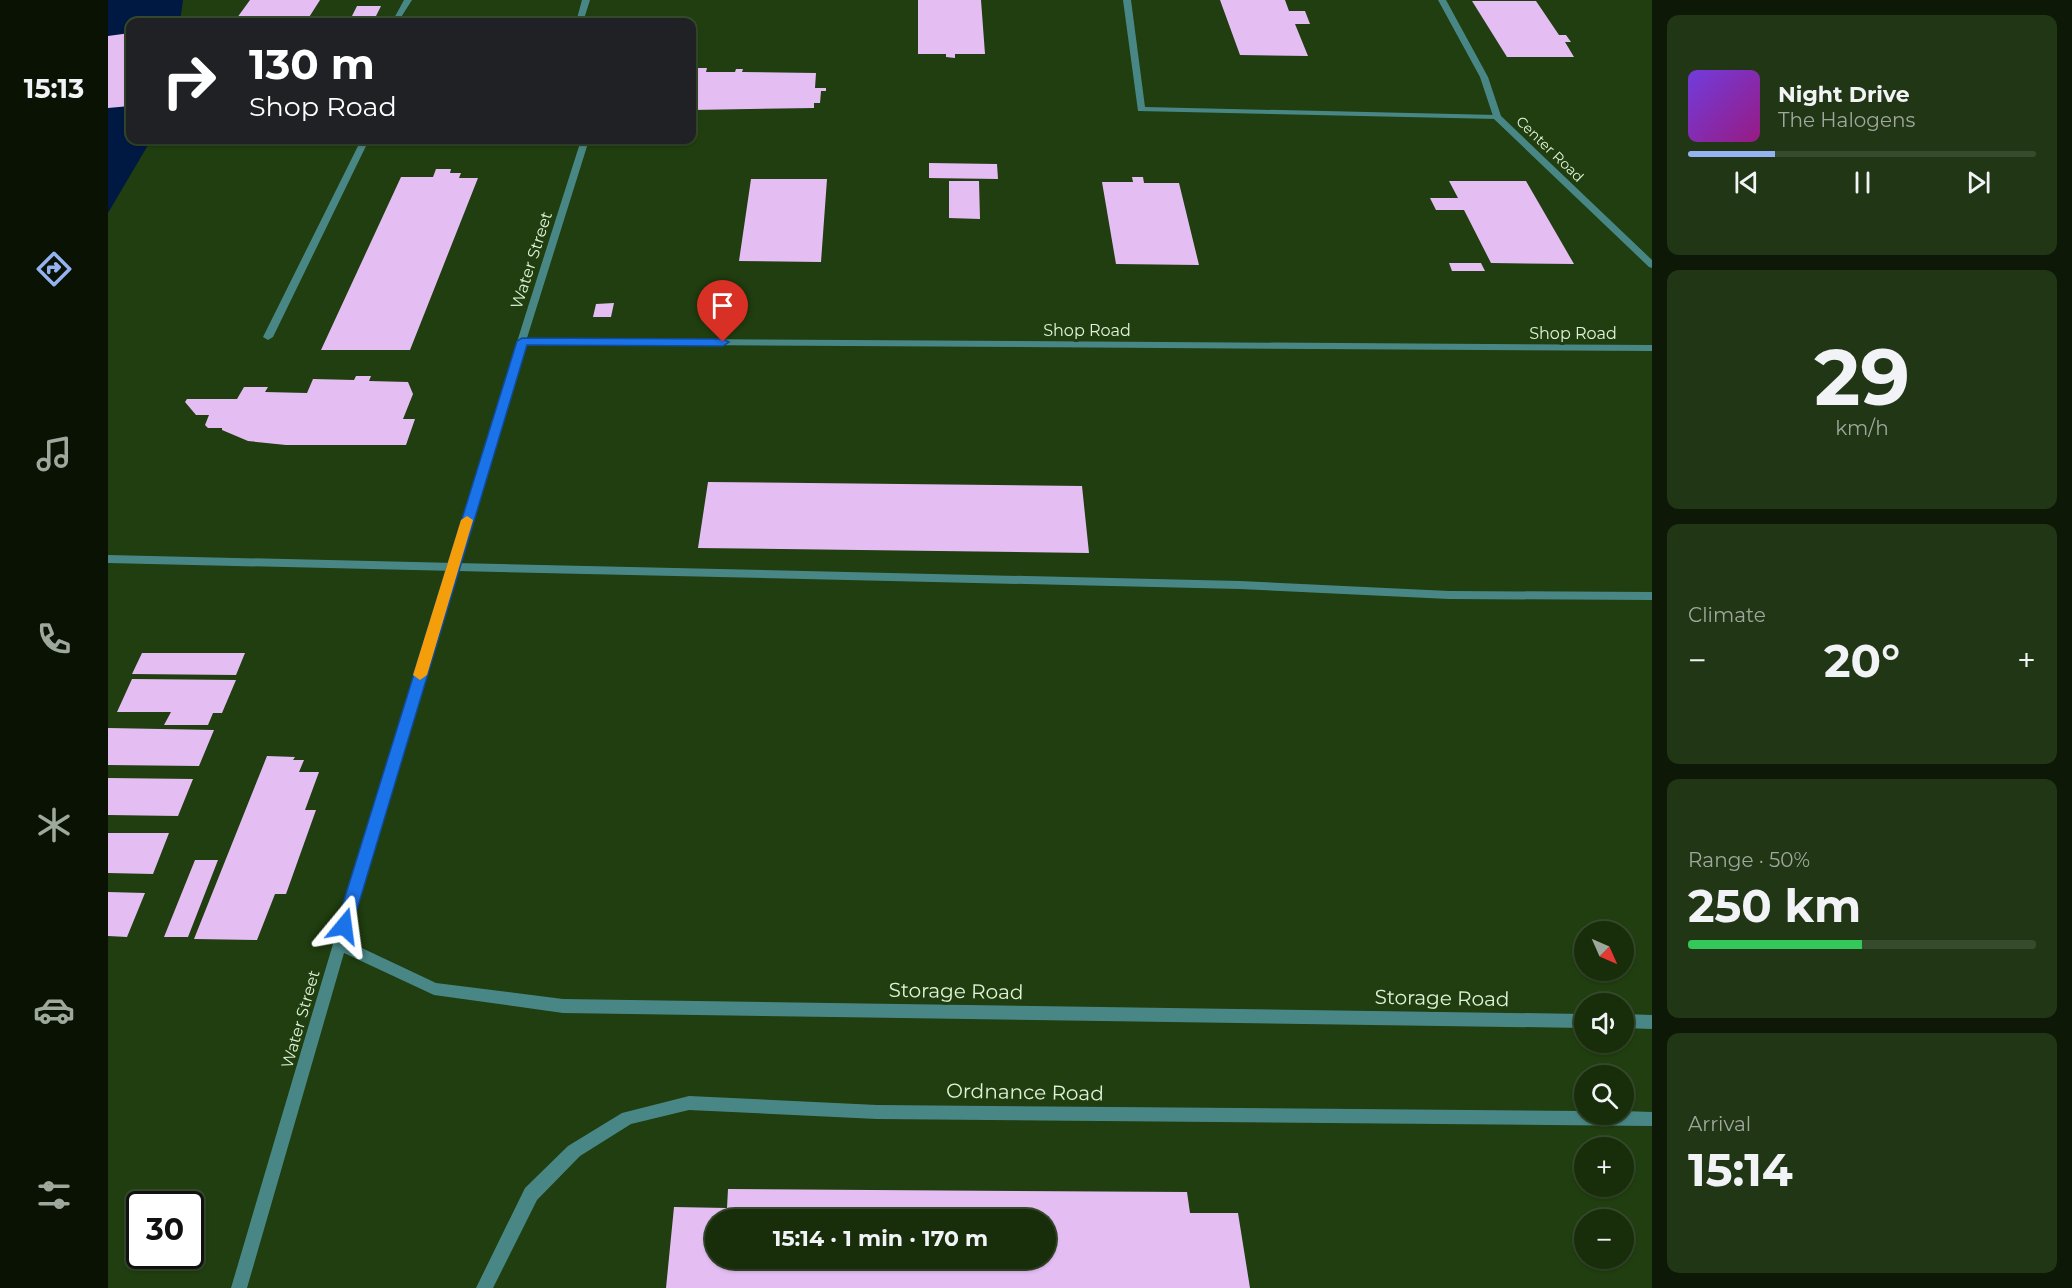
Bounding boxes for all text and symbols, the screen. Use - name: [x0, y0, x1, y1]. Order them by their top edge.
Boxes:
- text: 130 m: [249, 38, 375, 90]
- icon: right: [150, 42, 228, 120]
- text: 15:13: [24, 72, 84, 105]
- text: Night Drive: [1778, 81, 1910, 108]
- text: Shop Road: [249, 90, 397, 123]
- text: The Halogens: [1778, 108, 1915, 132]
- street label: Center Road: [1512, 112, 1588, 186]
- icon: previous: [1730, 166, 1763, 199]
- icon: pause: [1846, 166, 1879, 199]
- icon: next: [1962, 166, 1995, 199]
- street label: Water Street: [507, 209, 556, 311]
- icon: directions: [33, 248, 75, 290]
- pin: [697, 280, 748, 342]
- icon: arrive: [706, 289, 739, 322]
- street label: Shop Road: [1043, 321, 1131, 340]
- street label: Shop Road: [1529, 324, 1617, 343]
- text: 29: [1814, 329, 1910, 425]
- text: km/h: [1835, 416, 1889, 440]
- icon: music: [33, 433, 75, 475]
- text: Climate: [1688, 603, 1766, 627]
- icon: phone: [33, 618, 75, 660]
- text: 20°: [1824, 633, 1900, 688]
- text: −: [1688, 640, 1707, 680]
- text: +: [2017, 640, 2036, 680]
- icon: climate: [33, 804, 75, 846]
- text: Range · 50%: [1688, 848, 1810, 872]
- text: 250 km: [1688, 878, 1861, 933]
- position arrow: [312, 894, 376, 958]
- north arrow: [1574, 921, 1634, 981]
- map controls: [1574, 921, 1634, 1269]
- street label: Water Street: [277, 967, 324, 1070]
- street label: Storage Road: [888, 978, 1024, 1004]
- street label: Storage Road: [1374, 985, 1510, 1011]
- icon: car: [33, 989, 75, 1031]
- button: sound: [1574, 993, 1634, 1053]
- button: search: [1574, 1065, 1634, 1125]
- street label: Ordnance Road: [946, 1079, 1104, 1105]
- text: Arrival: [1688, 1112, 1751, 1136]
- button: +: [1574, 1137, 1634, 1197]
- text: 15:14: [1688, 1142, 1793, 1197]
- icon: filters: [33, 1174, 75, 1216]
- speed limit sign: 30: [126, 1191, 204, 1269]
- button: −: [1574, 1209, 1634, 1269]
- text: 15:14 · 1 min · 170 m: [773, 1225, 988, 1252]

